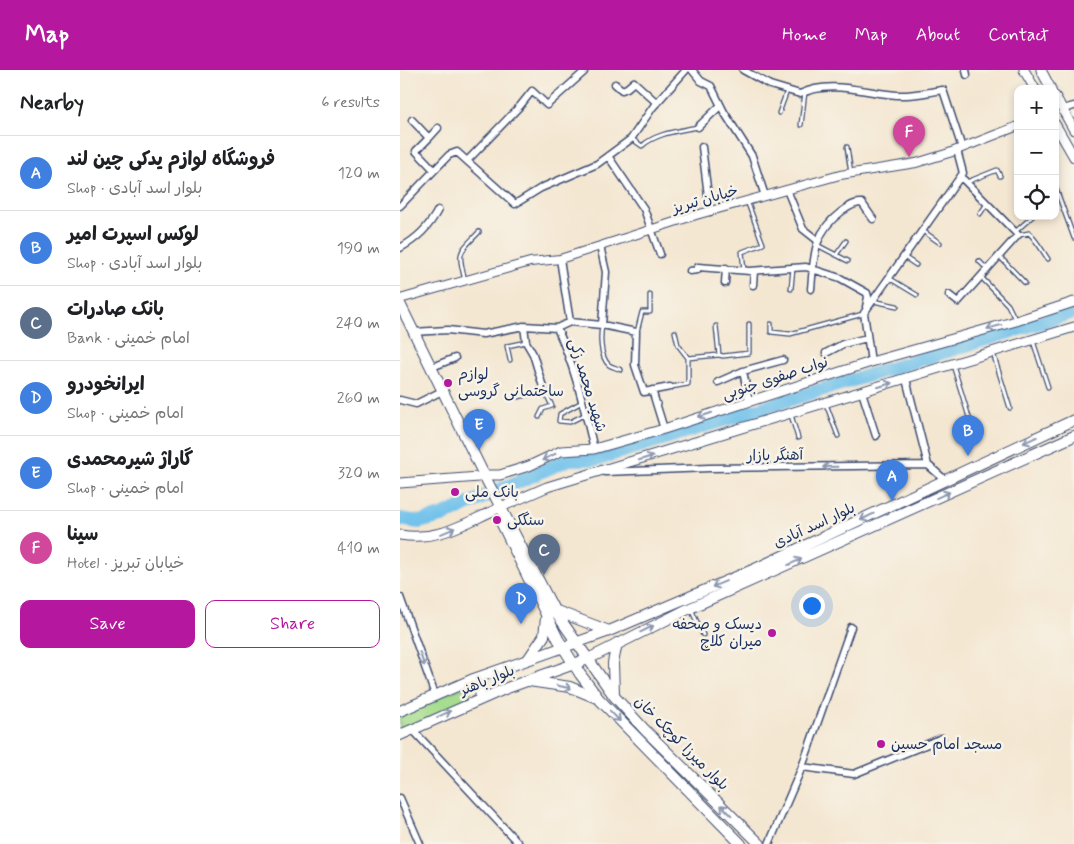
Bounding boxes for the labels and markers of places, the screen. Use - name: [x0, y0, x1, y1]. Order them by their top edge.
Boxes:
- pin: F: [893, 116, 925, 157]
- place label: لوازم ساختمانی گروسی: [458, 365, 564, 402]
- marker: لوازم ساختمانی گروسی: [442, 377, 454, 389]
- pin: E: [463, 409, 495, 450]
- pin: B: [952, 415, 984, 456]
- pin: A: [876, 460, 908, 501]
- place label: بانک ملی: [465, 483, 519, 503]
- marker: بانک ملی: [449, 486, 461, 498]
- place label: سنگکی: [507, 511, 544, 531]
- marker: سنگکی: [491, 514, 503, 526]
- pin: C: [528, 534, 560, 575]
- pin: D: [505, 583, 537, 624]
- place label: دیسک و صحفه میران کلاچ: [673, 615, 762, 652]
- marker: دیسک و صحفه میران کلاچ: [766, 627, 778, 639]
- place label: مسجد امام حسین: [891, 735, 1002, 755]
- marker: مسجد امام حسین: [875, 738, 887, 750]

